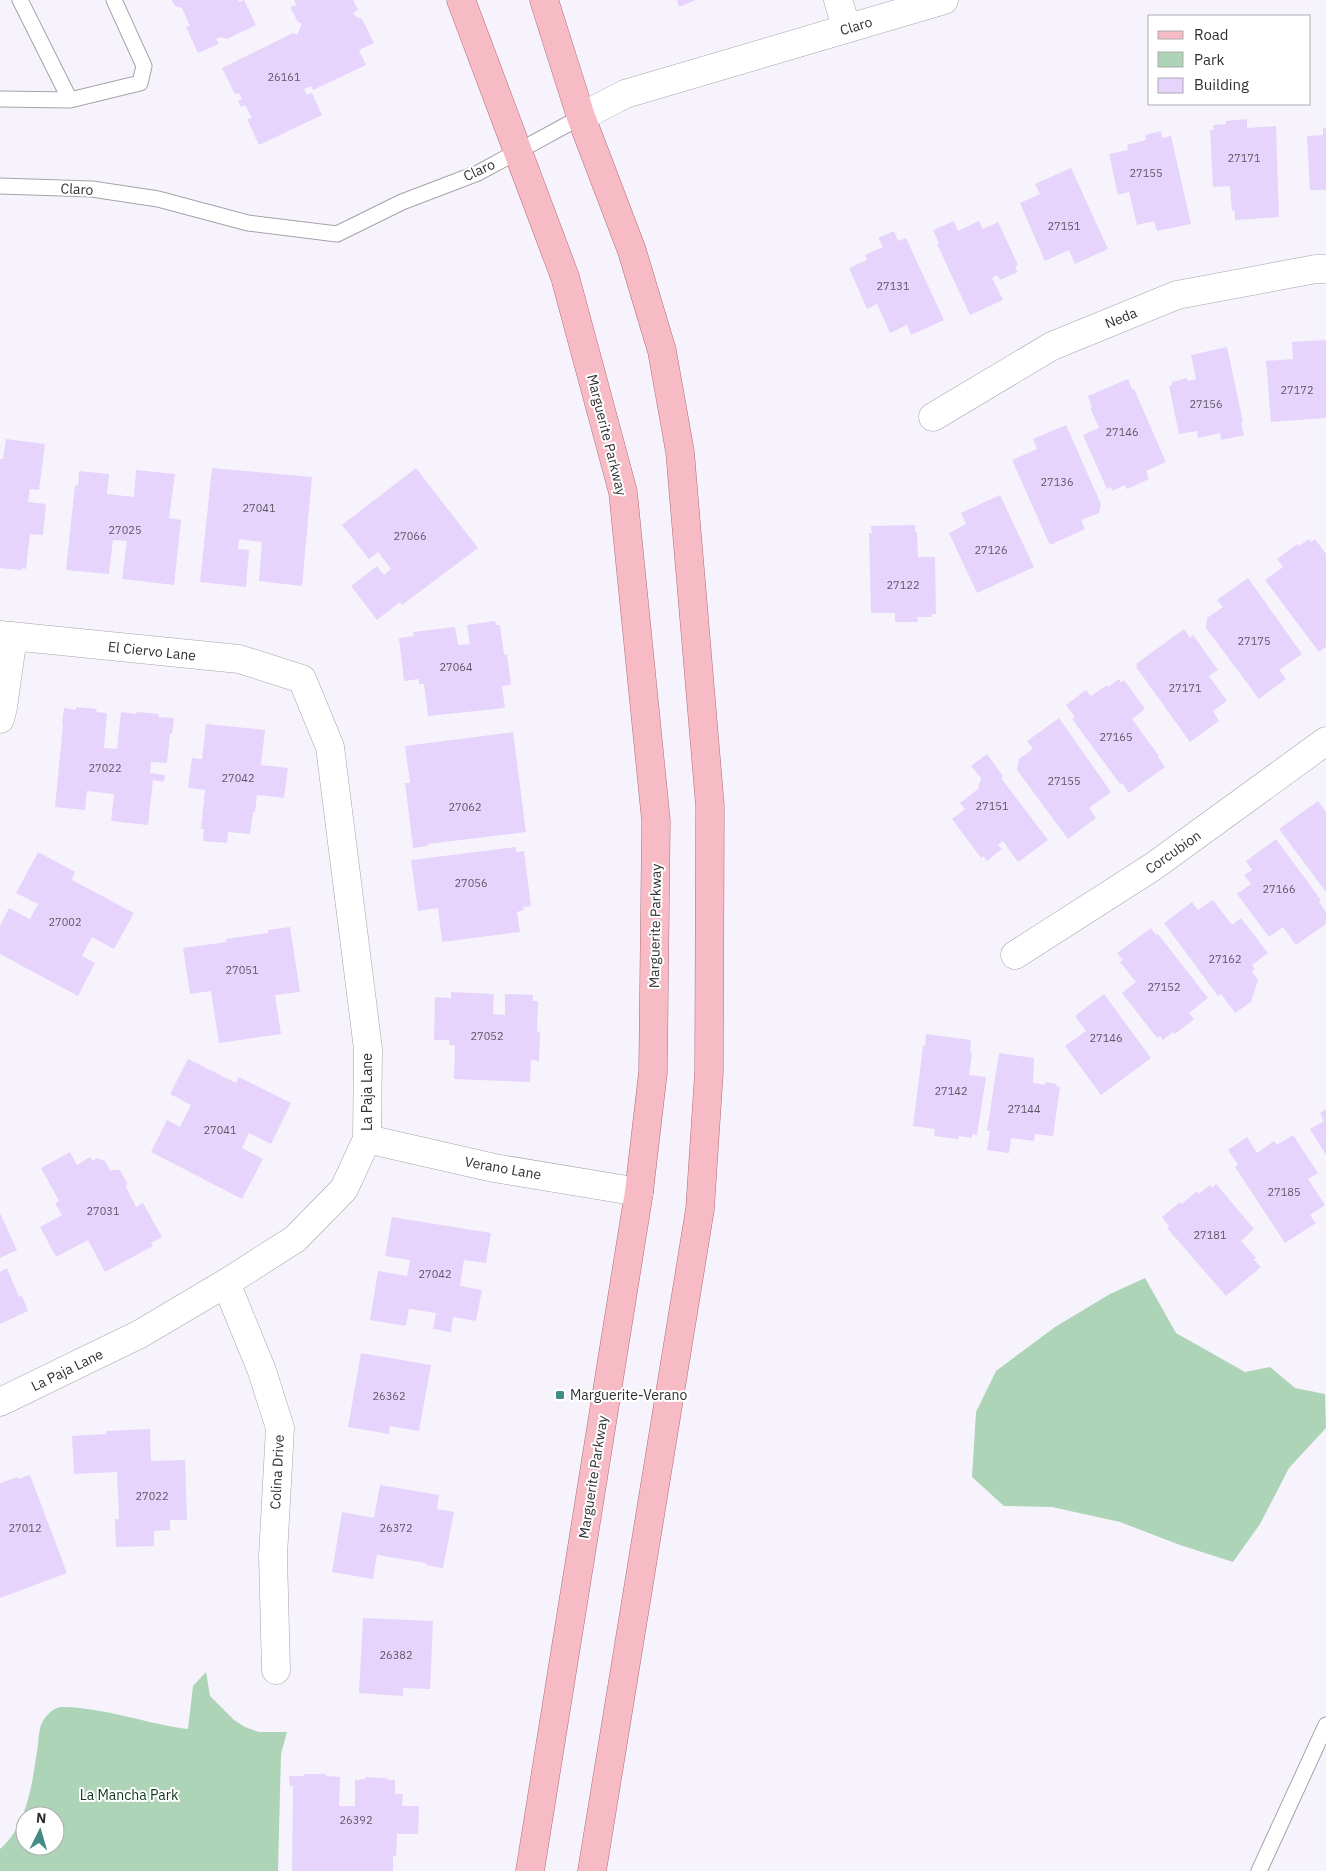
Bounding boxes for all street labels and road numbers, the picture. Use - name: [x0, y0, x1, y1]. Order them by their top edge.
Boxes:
- street label: Claro: [838, 13, 875, 39]
- street label: Claro: [460, 155, 498, 185]
- street label: Claro: [60, 179, 94, 199]
- street label: Neda: [1102, 303, 1140, 333]
- street label: Marguerite Parkway: [583, 372, 631, 498]
- street label: El Ciervo Lane: [107, 637, 197, 665]
- street label: Corcubion: [1142, 826, 1204, 878]
- street label: Marguerite Parkway: [645, 864, 665, 988]
- street label: La Paja Lane: [358, 1053, 376, 1131]
- street label: Verano Lane: [463, 1152, 543, 1184]
- street label: La Paja Lane: [28, 1345, 106, 1395]
- street label: Marguerite Parkway: [574, 1414, 612, 1540]
- street label: Colina Drive: [266, 1434, 288, 1510]

